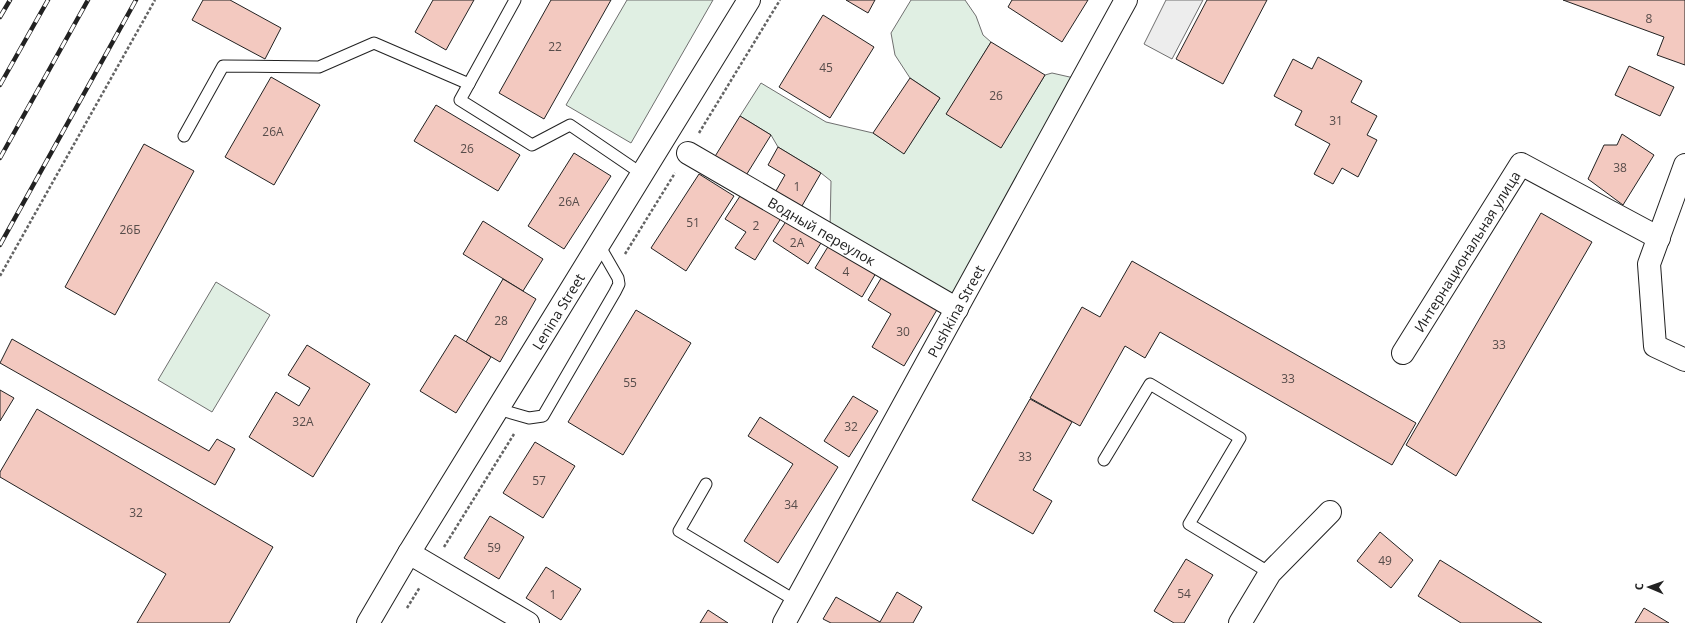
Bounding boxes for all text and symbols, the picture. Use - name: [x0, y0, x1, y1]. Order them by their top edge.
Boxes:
- house number: 8: [1646, 10, 1653, 27]
- house number: 22: [548, 38, 562, 55]
- house number: 45: [819, 59, 833, 76]
- house number: 26: [989, 87, 1003, 104]
- house number: 31: [1329, 112, 1343, 129]
- house number: 26А: [262, 123, 284, 140]
- house number: 26: [460, 140, 474, 157]
- house number: 38: [1613, 159, 1627, 176]
- street label: Интернациональная улица: [1409, 167, 1524, 335]
- house number: 1: [794, 178, 800, 195]
- street label: Водный переулок: [765, 192, 880, 270]
- house number: 26А: [558, 193, 580, 210]
- house number: 51: [686, 214, 700, 231]
- house number: 2: [753, 217, 760, 234]
- house number: 26Б: [119, 221, 141, 238]
- house number: 2А: [790, 234, 805, 251]
- street label: Pushkina Street: [922, 261, 988, 360]
- house number: 4: [843, 263, 850, 280]
- street label: Lenina Street: [527, 269, 588, 353]
- house number: 28: [494, 312, 508, 329]
- house number: 30: [896, 323, 910, 340]
- house number: 33: [1492, 336, 1506, 353]
- house number: 33: [1281, 370, 1295, 387]
- house number: 55: [623, 374, 637, 391]
- house number: 32А: [292, 413, 314, 430]
- house number: 32: [844, 418, 858, 435]
- house number: 33: [1018, 448, 1032, 465]
- house number: 57: [532, 472, 546, 489]
- house number: 34: [784, 496, 798, 513]
- house number: 32: [129, 504, 143, 521]
- house number: 59: [487, 539, 501, 556]
- house number: 49: [1378, 552, 1392, 569]
- north arrow: [1629, 567, 1669, 607]
- text: С: [1631, 583, 1646, 590]
- house number: 54: [1177, 585, 1191, 602]
- house number: 1: [550, 586, 556, 603]

